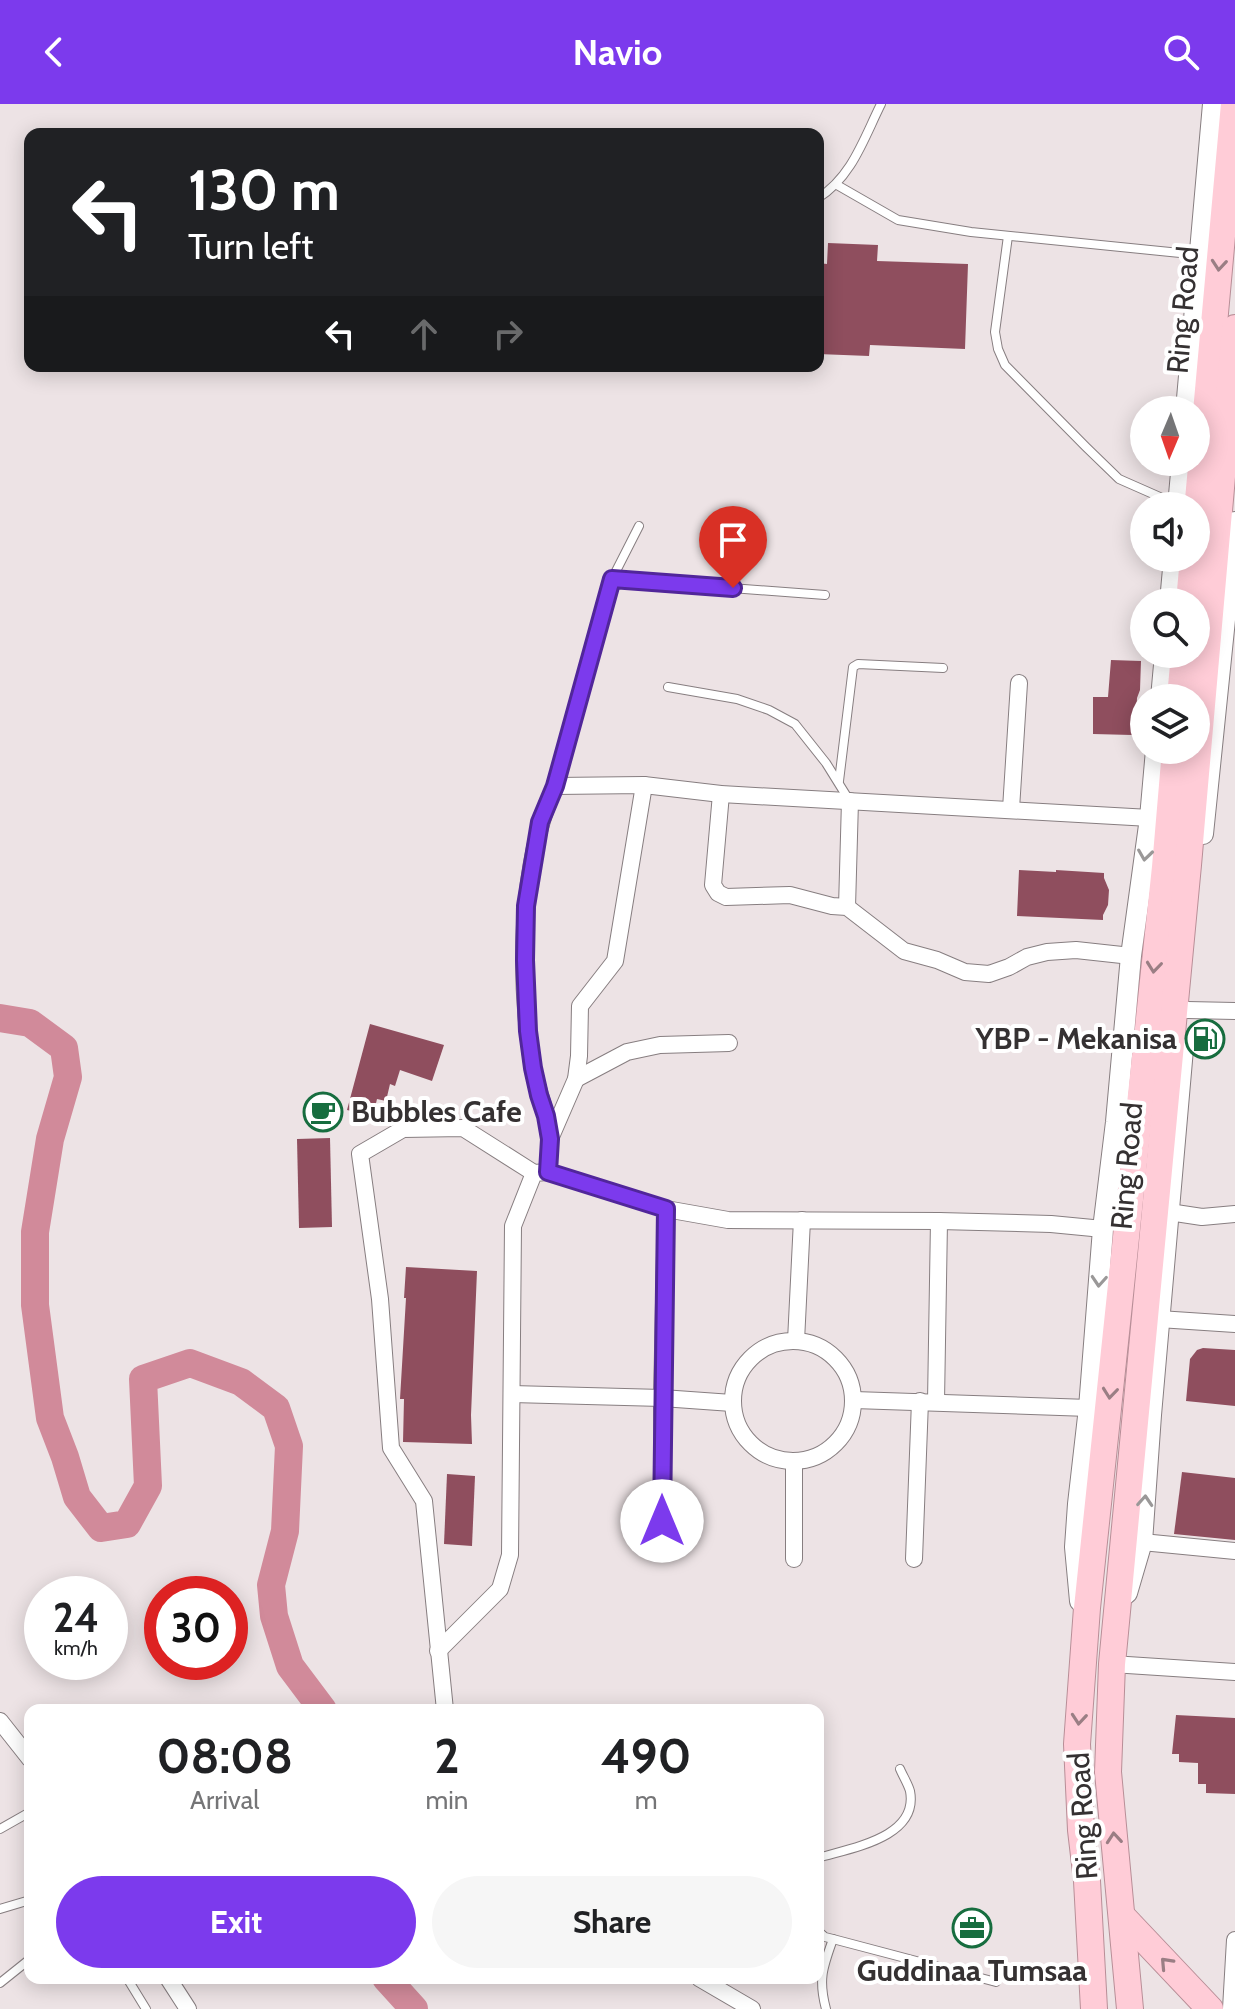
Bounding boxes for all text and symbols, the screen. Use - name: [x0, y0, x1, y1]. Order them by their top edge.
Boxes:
- icon: back: [32, 30, 76, 74]
- text: Navio: [573, 30, 662, 74]
- icon: search: [1159, 30, 1203, 74]
- text: 130 m: [188, 156, 340, 224]
- icon: left: [56, 160, 160, 264]
- text: Turn left: [188, 224, 313, 268]
- street label: Ring Road: [1159, 245, 1206, 375]
- one-way arrow: [1211, 259, 1228, 272]
- icon: left: [318, 312, 362, 356]
- icon: ahead: [402, 312, 446, 356]
- icon: right: [486, 312, 530, 356]
- north arrow: [1130, 396, 1210, 476]
- map controls: [1130, 396, 1210, 764]
- button: sound: [1130, 492, 1210, 572]
- pin: [699, 506, 767, 588]
- icon: arrive: [711, 518, 755, 562]
- button: search: [1130, 588, 1210, 668]
- button: layers: [1130, 684, 1210, 764]
- one-way arrow: [1136, 849, 1153, 862]
- one-way arrow: [1146, 961, 1163, 974]
- fuel station icon: YBP - Mekanisa: [1184, 1018, 1226, 1060]
- place label: YBP - Mekanisa: [974, 1020, 1177, 1057]
- cafe icon: Bubbles Cafe: [302, 1091, 344, 1133]
- place label: Bubbles Cafe: [351, 1093, 522, 1130]
- street label: Ring Road: [1103, 1101, 1150, 1231]
- one-way arrow: [1091, 1275, 1108, 1288]
- one-way arrow: [1101, 1387, 1118, 1400]
- position arrow: [620, 1479, 704, 1563]
- one-way arrow: [1136, 1494, 1153, 1507]
- speed limit sign: 30: [144, 1576, 248, 1680]
- text: 24: [53, 1593, 99, 1642]
- text: km/h: [54, 1636, 98, 1660]
- one-way arrow: [1071, 1713, 1088, 1726]
- text: 08:08: [157, 1727, 293, 1785]
- text: 2: [434, 1727, 460, 1785]
- text: 490: [601, 1727, 691, 1785]
- street label: Ring Road: [1060, 1751, 1105, 1881]
- text: Arrival: [190, 1784, 259, 1816]
- text: min: [425, 1784, 468, 1816]
- text: m: [635, 1784, 658, 1816]
- one-way arrow: [1106, 1831, 1123, 1844]
- button: Exit: [56, 1876, 416, 1968]
- button: Share: [432, 1876, 792, 1968]
- office icon: Guddinaa Tumsaa: [951, 1907, 993, 1949]
- place label: Guddinaa Tumsaa: [857, 1952, 1087, 1989]
- one-way arrow: [1161, 1957, 1175, 1972]

